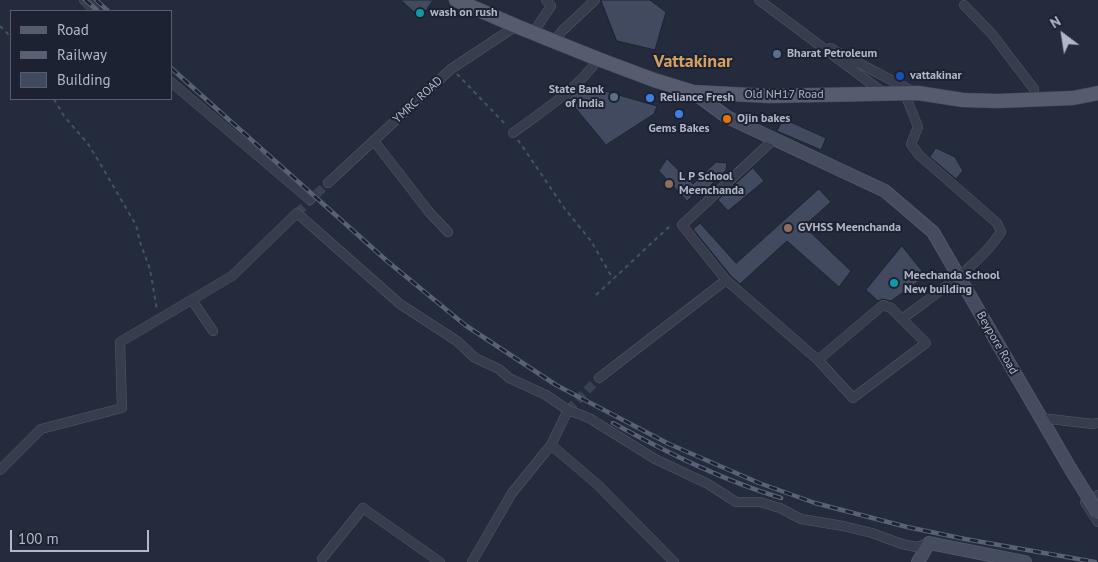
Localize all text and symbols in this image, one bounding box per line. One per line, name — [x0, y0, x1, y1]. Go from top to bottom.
place label: wash on rush — [430, 6, 498, 20]
marker: wash on rush — [414, 7, 426, 19]
legend — [10, 10, 172, 100]
north arrow — [1038, 10, 1088, 60]
text: N — [1047, 12, 1064, 32]
text: Road — [57, 20, 89, 39]
text: Railway — [57, 45, 107, 64]
place label: Bharat Petroleum — [787, 47, 877, 61]
marker: Bharat Petroleum — [771, 48, 783, 60]
district label: Vattakinar — [654, 51, 732, 73]
place label: vattakinar — [910, 69, 962, 83]
text: Building — [57, 70, 111, 89]
marker: vattakinar — [894, 70, 906, 82]
street label: YMRC ROAD — [390, 74, 446, 126]
place label: State Bank of India — [549, 83, 604, 111]
street label: Old NH17 Road — [744, 88, 824, 102]
marker: State Bank of India — [608, 91, 620, 103]
place label: Reliance Fresh — [660, 91, 734, 105]
marker: Reliance Fresh — [644, 92, 656, 104]
marker: Gems Bakes — [673, 108, 685, 120]
place label: Ojin bakes — [737, 112, 790, 126]
marker: Ojin bakes — [721, 113, 733, 125]
place label: Gems Bakes — [648, 122, 710, 136]
place label: L P School Meenchanda — [679, 170, 744, 198]
marker: L P School Meenchanda — [663, 178, 675, 190]
place label: GVHSS Meenchanda — [798, 221, 901, 235]
marker: GVHSS Meenchanda — [782, 222, 794, 234]
place label: Meechanda School New building — [904, 269, 1000, 297]
marker: Meechanda School New building — [888, 277, 900, 289]
street label: Beypore Road — [973, 309, 1021, 377]
scale bar — [12, 520, 151, 552]
text: 100 m — [18, 529, 59, 548]

